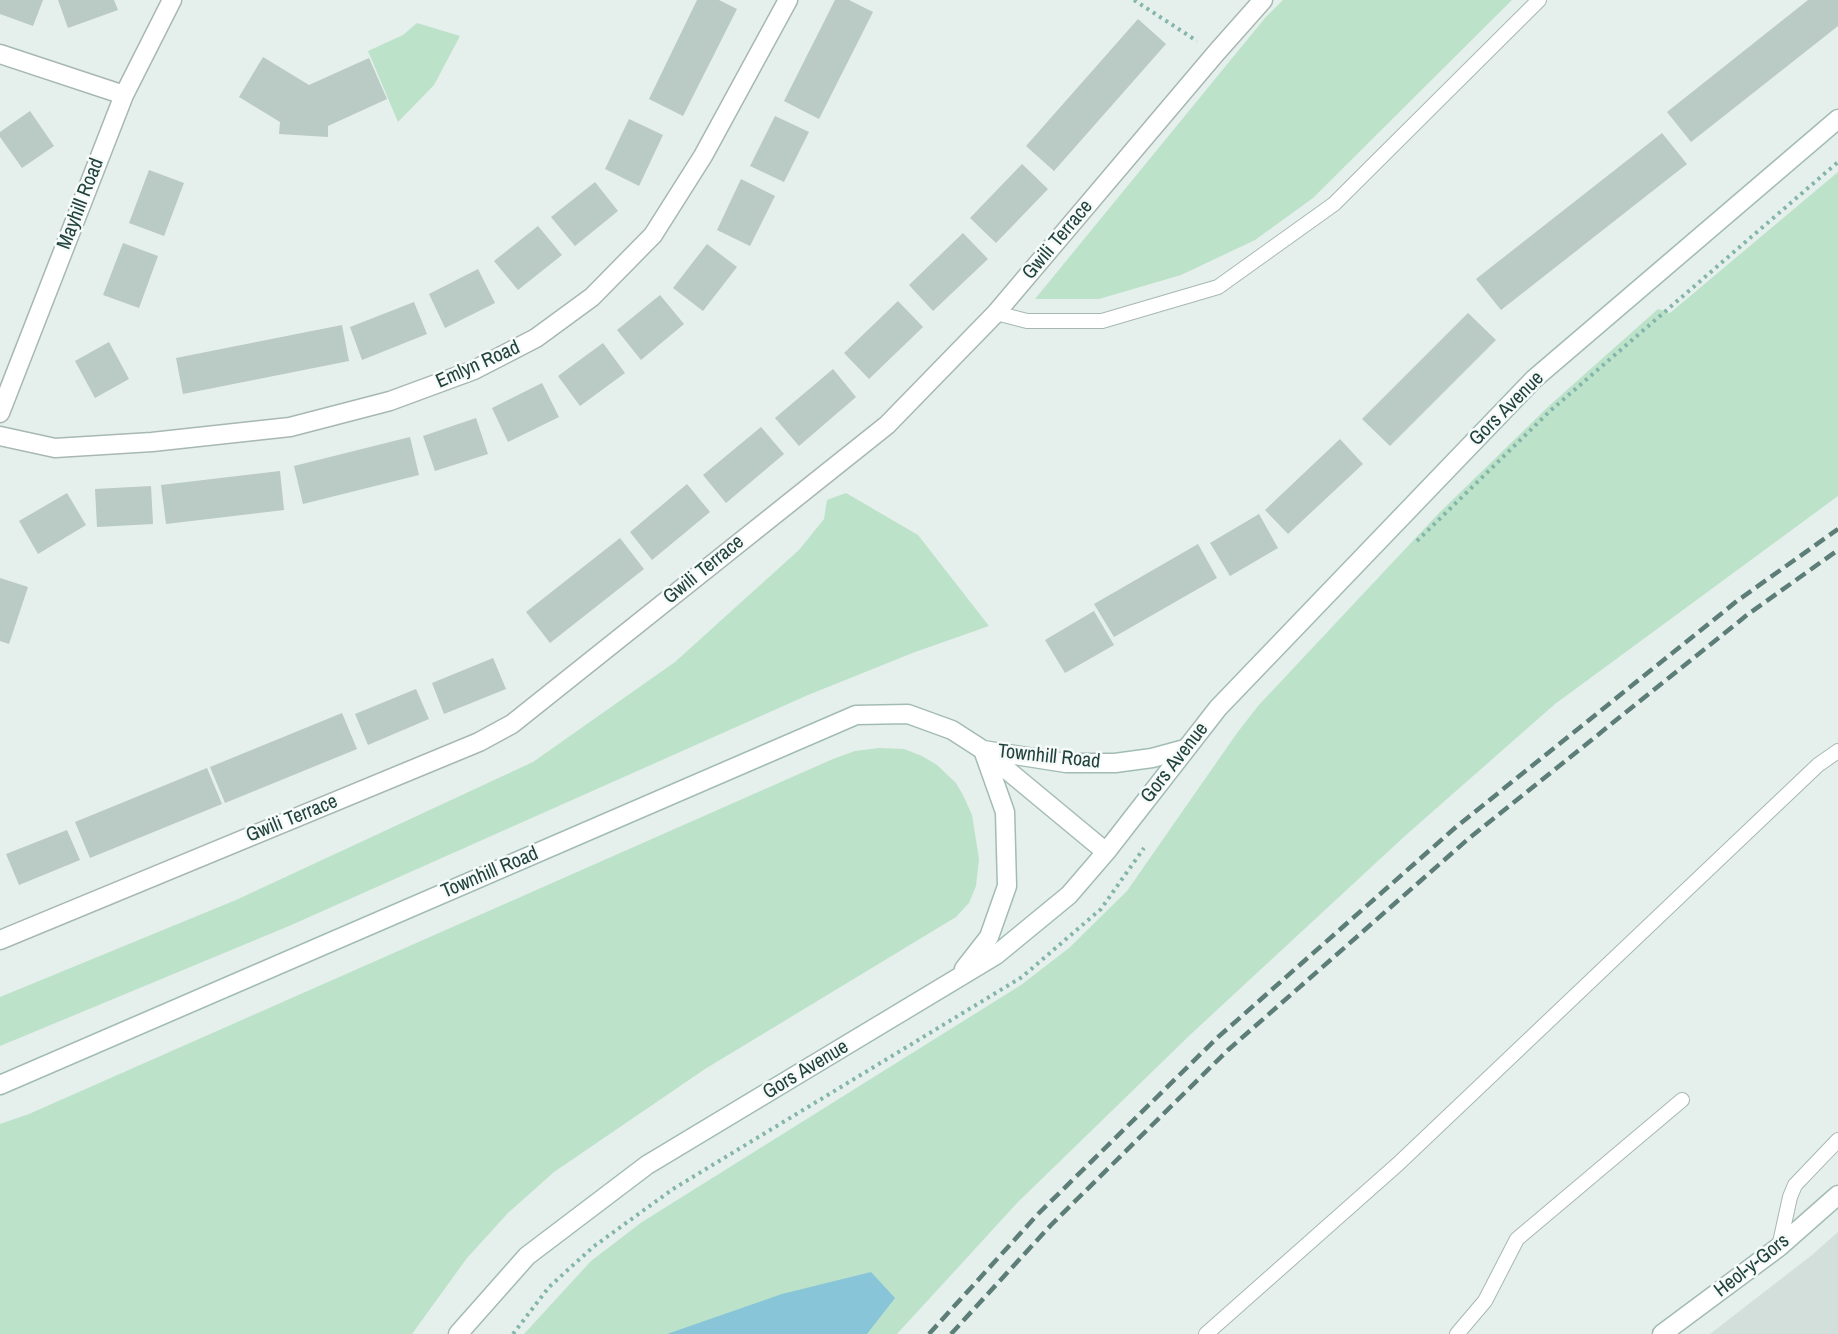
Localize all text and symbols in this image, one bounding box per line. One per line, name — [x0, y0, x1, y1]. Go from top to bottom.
street label: Mayhill Road — [53, 155, 109, 253]
street label: Gwili Terrace — [1018, 195, 1098, 285]
street label: Emlyn Road — [432, 336, 524, 394]
street label: Gors Avenue — [1465, 367, 1549, 451]
street label: Gwili Terrace — [659, 530, 749, 610]
street label: Gors Avenue — [1136, 718, 1214, 808]
street label: Townhill Road — [997, 740, 1101, 774]
street label: Gwili Terrace — [243, 790, 341, 848]
street label: Townhill Road — [438, 842, 542, 904]
street label: Gors Avenue — [759, 1035, 853, 1105]
street label: Heol-y-Gors — [1710, 1229, 1794, 1303]

